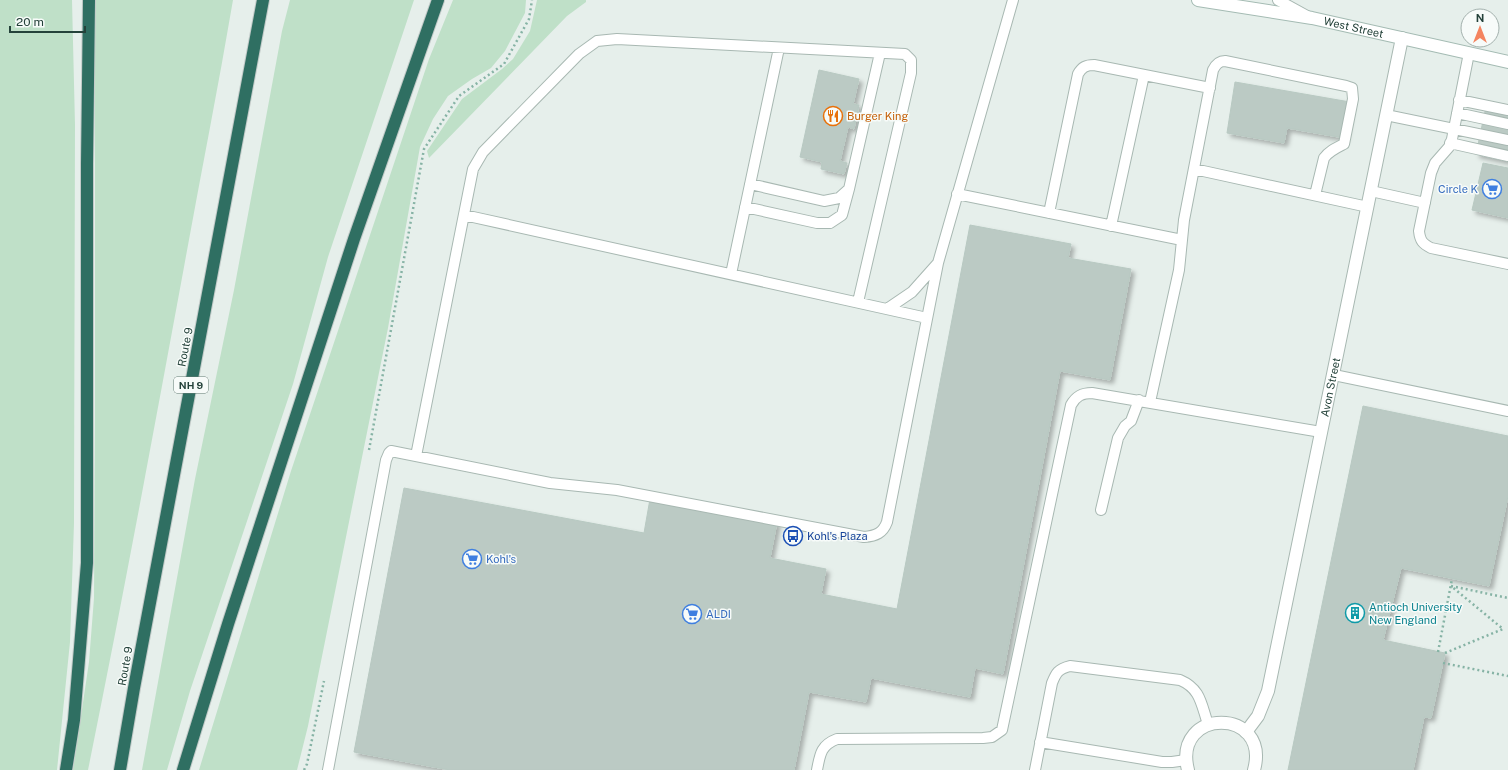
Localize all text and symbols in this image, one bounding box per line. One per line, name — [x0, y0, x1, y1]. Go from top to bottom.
scale bar — [10, 8, 85, 34]
north arrow — [1460, 8, 1500, 48]
text: N — [1476, 12, 1484, 24]
text: 20 m — [16, 15, 44, 29]
street label: West Street — [1323, 15, 1385, 40]
restaurant icon: Burger King — [822, 105, 844, 127]
place label: Burger King — [847, 110, 908, 122]
supermarket icon: Circle K — [1481, 178, 1503, 200]
place label: Circle K — [1438, 183, 1478, 195]
street label: Route 9 — [175, 326, 195, 368]
street label: Avon Street — [1318, 357, 1342, 418]
road number: NH 9 — [174, 377, 208, 393]
bus stop icon: Kohl's Plaza — [782, 525, 804, 547]
place label: Kohl's Plaza — [807, 530, 867, 542]
supermarket icon: Kohl's — [461, 548, 483, 570]
place label: Kohl's — [486, 553, 517, 565]
place label: Antioch University New England — [1369, 601, 1462, 626]
building icon: Antioch University New England — [1344, 602, 1366, 624]
supermarket icon: ALDI — [681, 603, 703, 625]
place label: ALDI — [706, 608, 731, 620]
street label: Route 9 — [116, 645, 134, 687]

